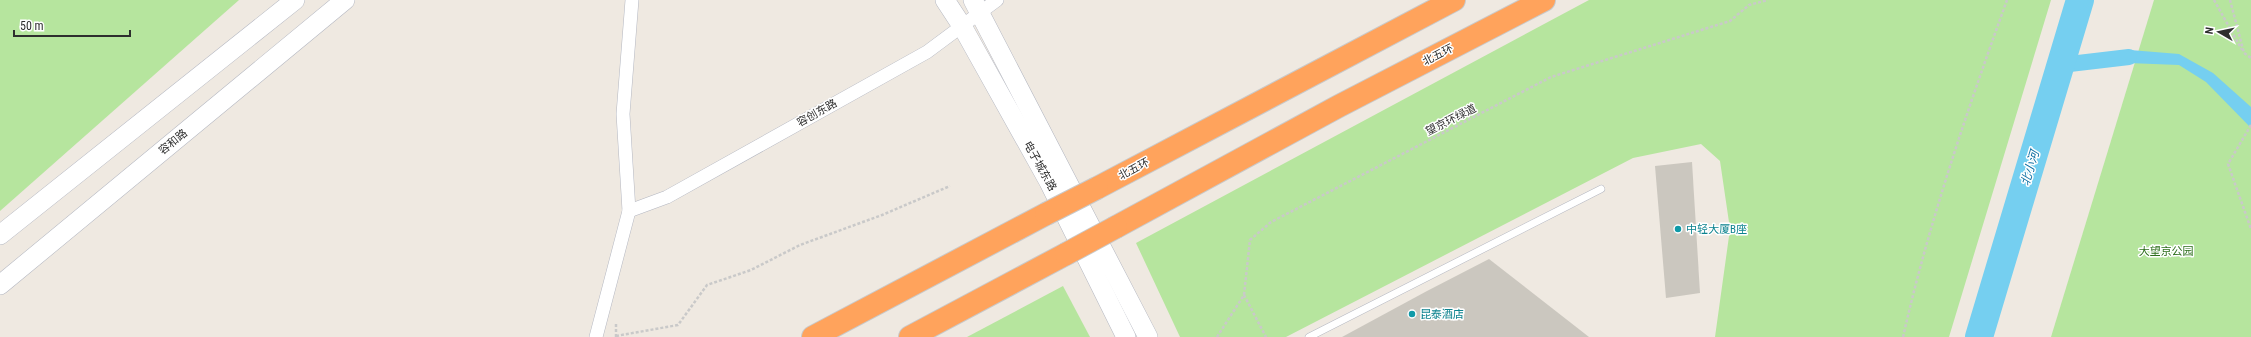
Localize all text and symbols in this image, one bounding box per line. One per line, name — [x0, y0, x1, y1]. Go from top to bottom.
scale bar — [14, 12, 130, 38]
north arrow — [2199, 12, 2239, 52]
text: 50 m — [20, 19, 44, 33]
text: N — [2203, 26, 2217, 35]
street label: 北五环 — [1420, 42, 1456, 68]
street label: 容创东路 — [795, 97, 839, 129]
street label: 望京环绿道 — [1424, 102, 1478, 138]
street label: 容和路 — [156, 127, 190, 157]
street label: 电子城东路 — [1021, 139, 1059, 193]
water label: 北小河 — [2018, 147, 2043, 187]
street label: 北五环 — [1116, 156, 1152, 182]
place label: 中轻大厦B座 — [1686, 223, 1747, 236]
marker: 中轻大厦B座 — [1673, 224, 1683, 234]
park label: 大望京公园 — [2139, 245, 2194, 258]
place label: 昆泰酒店 — [1420, 308, 1464, 321]
marker: 昆泰酒店 — [1407, 309, 1417, 319]

